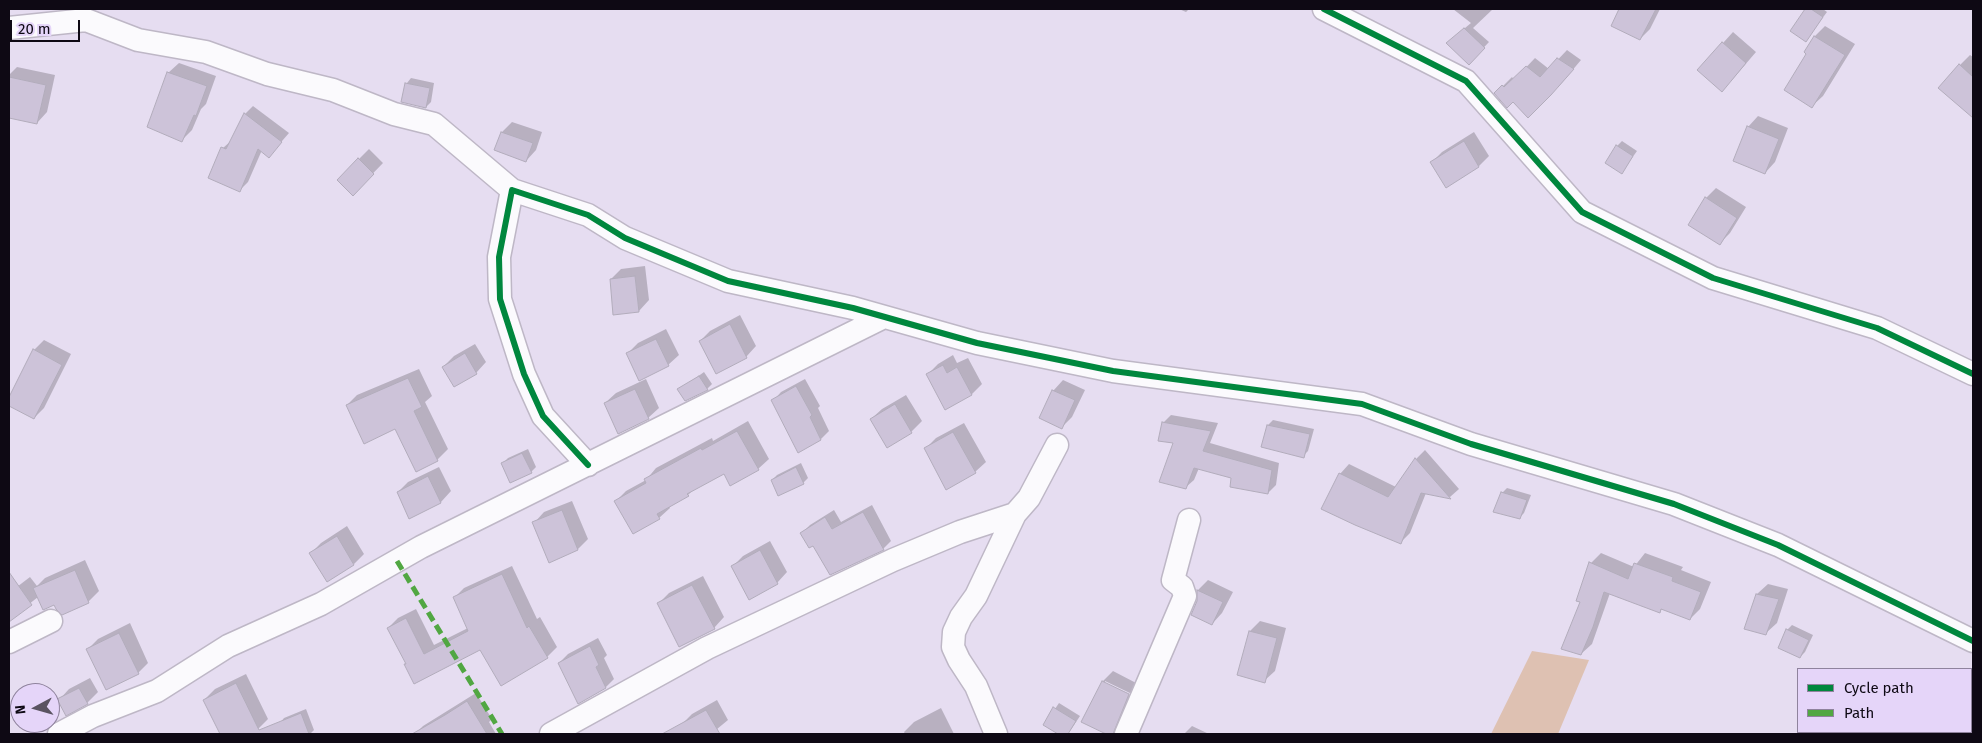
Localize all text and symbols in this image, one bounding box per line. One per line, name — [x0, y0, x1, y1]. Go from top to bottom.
scale bar — [12, 10, 82, 42]
text: 20 m — [18, 20, 51, 38]
legend — [1797, 668, 1972, 733]
text: Cycle path — [1844, 679, 1914, 697]
north arrow — [10, 683, 60, 733]
text: N — [12, 704, 30, 715]
text: Path — [1844, 704, 1874, 722]

